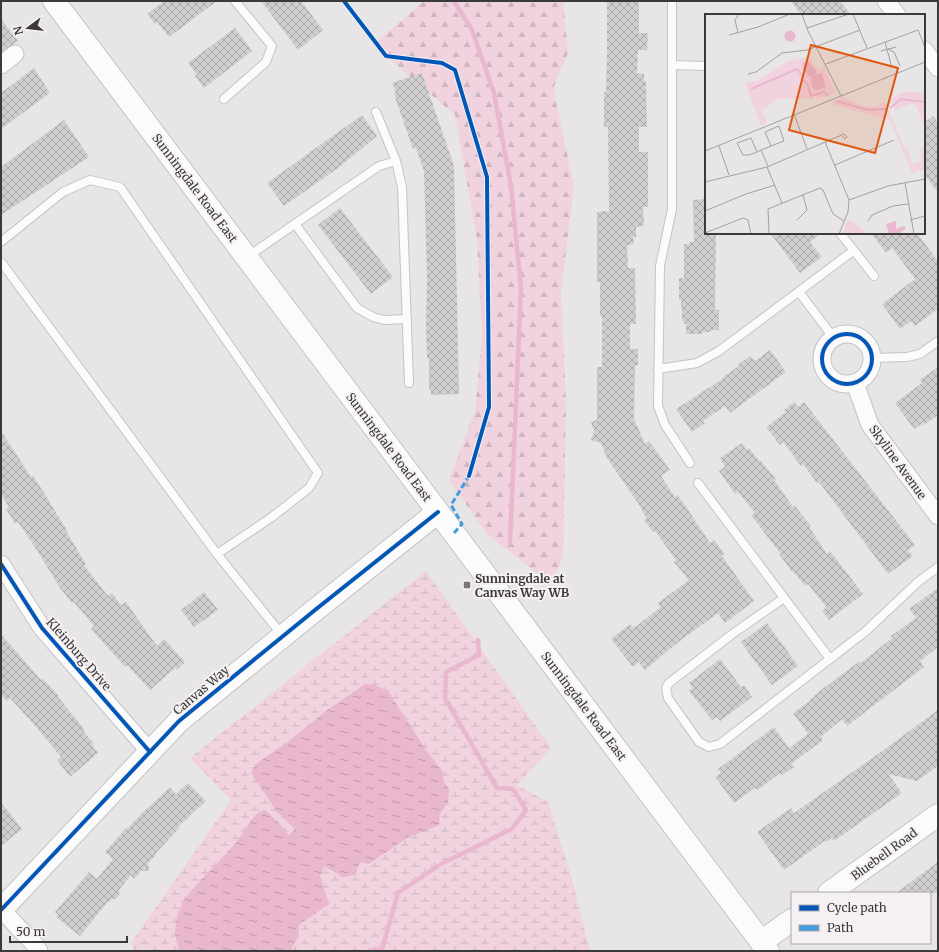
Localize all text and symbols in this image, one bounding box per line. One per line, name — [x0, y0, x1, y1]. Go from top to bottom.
north arrow — [8, 8, 48, 48]
inset map — [705, 14, 925, 234]
text: N — [10, 24, 26, 37]
street label: Sunningdale Road East — [149, 130, 241, 246]
street label: Sunningdale Road East — [343, 389, 435, 505]
street label: Skyline Avenue — [866, 422, 930, 502]
place label: Sunningdale at Canvas Way WB — [475, 571, 570, 600]
marker: Sunningdale at Canvas Way WB — [462, 580, 472, 590]
street label: Kleinburg Drive — [43, 615, 115, 693]
street label: Sunningdale Road East — [538, 648, 630, 764]
street label: Canvas Way — [170, 662, 232, 718]
street label: Bluebell Road — [848, 825, 920, 883]
legend — [791, 892, 931, 944]
text: Cycle path — [827, 900, 887, 915]
scale bar — [10, 918, 127, 944]
text: Path — [827, 920, 853, 935]
text: 50 m — [16, 924, 45, 939]

